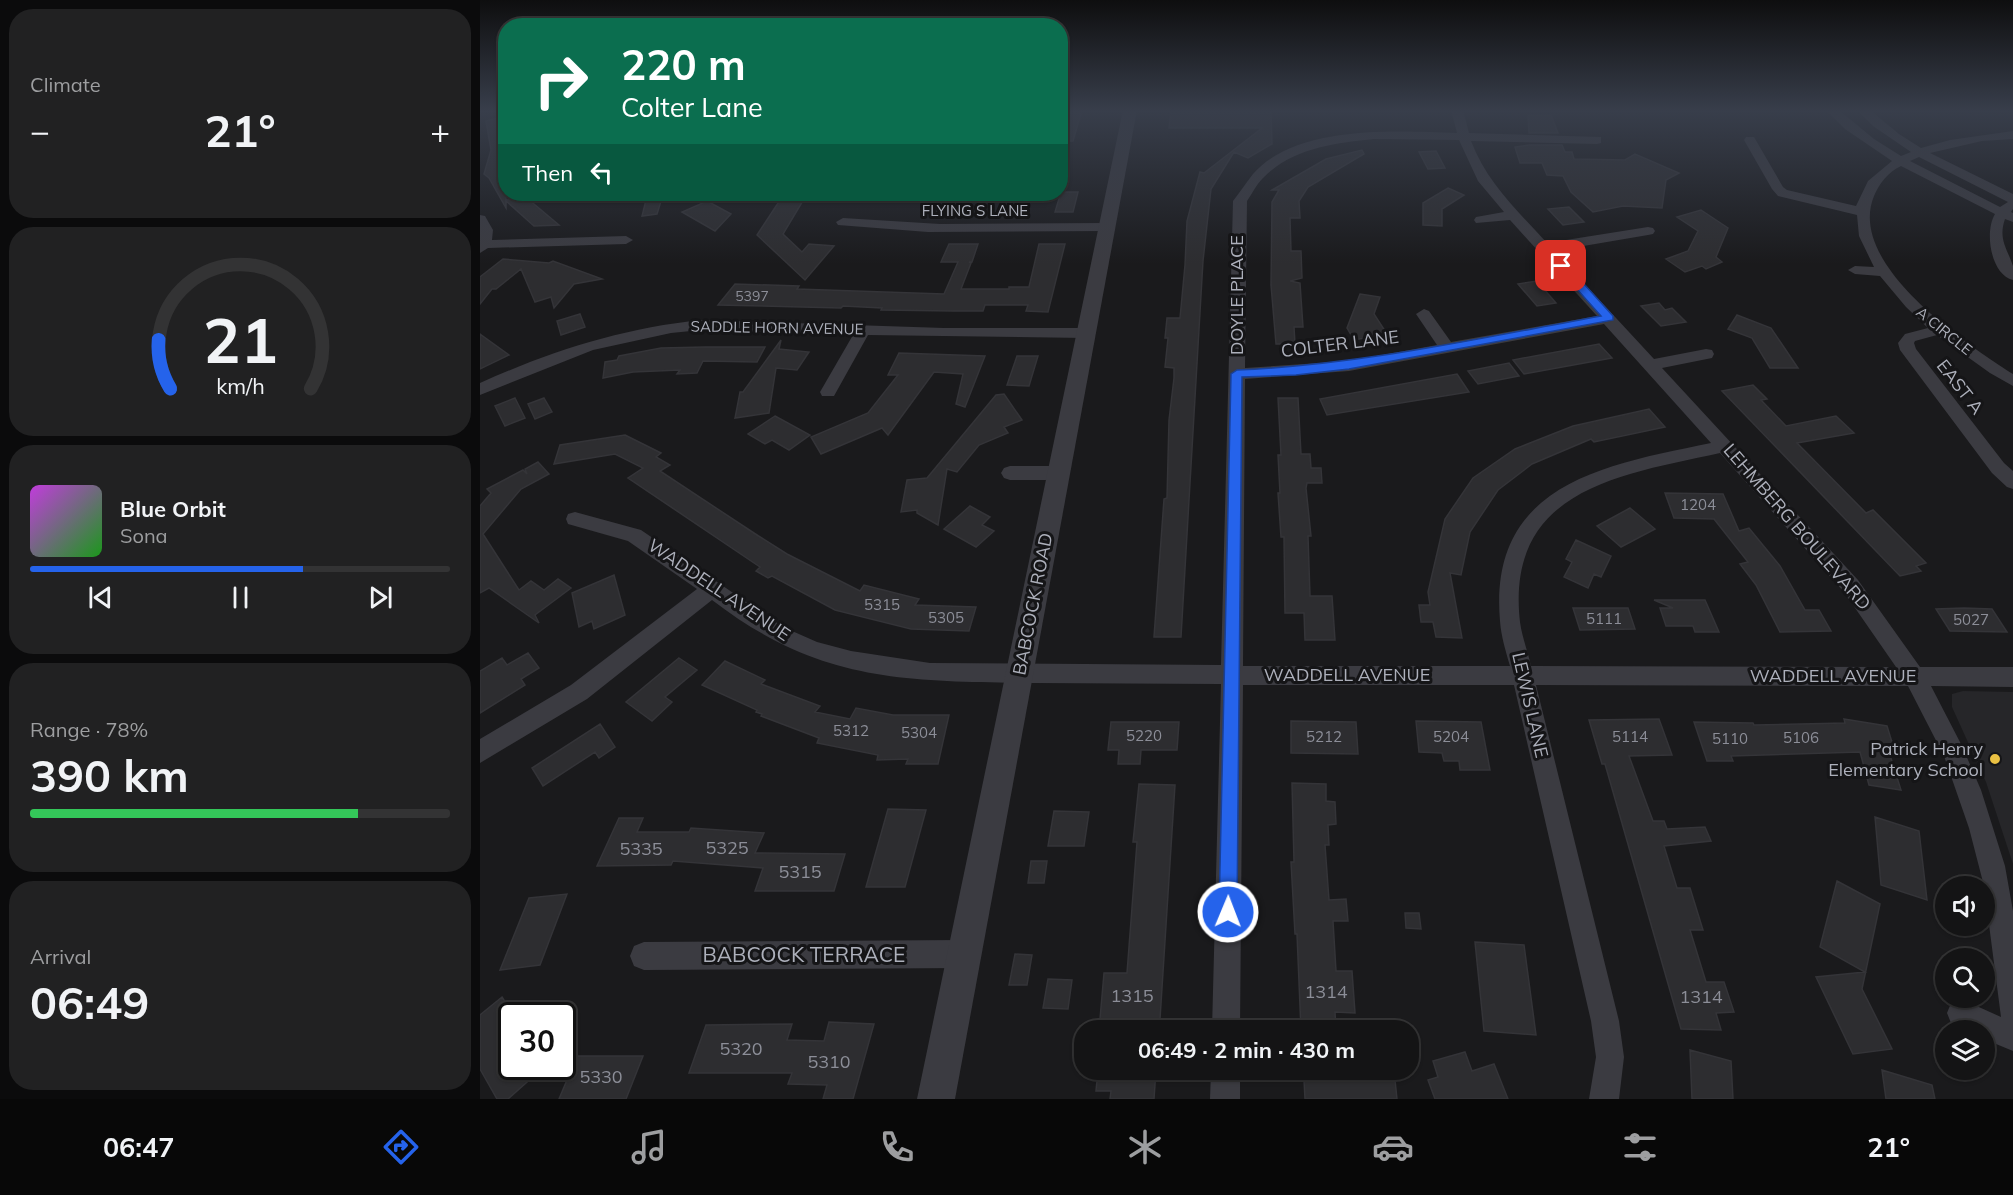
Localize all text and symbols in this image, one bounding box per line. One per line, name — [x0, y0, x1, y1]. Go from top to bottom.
text: 220 m — [621, 38, 746, 91]
icon: right — [522, 42, 600, 120]
text: Climate — [30, 72, 101, 97]
text: Colter Lane — [621, 90, 763, 124]
text: 21° — [204, 102, 276, 158]
text: − — [30, 110, 50, 151]
text: + — [430, 110, 450, 151]
icon: left — [585, 156, 618, 189]
text: Then — [522, 159, 573, 187]
street label: FLYING S LANE — [922, 201, 1028, 220]
street label: DOYLE PLACE — [1225, 235, 1248, 355]
pin — [1535, 240, 1586, 291]
icon: arrive — [1544, 249, 1577, 282]
house number: 5397 — [735, 287, 769, 305]
text: 21 — [203, 300, 277, 379]
street label: A CIRCLE — [1912, 302, 1976, 359]
street label: SADDLE HORN AVENUE — [690, 316, 864, 339]
street label: COLTER LANE — [1280, 325, 1400, 362]
street label: EAST A — [1932, 355, 1989, 419]
text: km/h — [216, 372, 264, 399]
street label: LEHMBERG BOULEVARD — [1719, 439, 1876, 615]
text: Blue Orbit — [120, 495, 226, 523]
house number: 1204 — [1680, 495, 1716, 514]
text: Sona — [120, 523, 168, 548]
street label: BABCOCK ROAD — [1007, 531, 1058, 677]
street label: WADDELL AVENUE — [644, 533, 795, 646]
icon: previous — [84, 581, 117, 614]
icon: pause — [224, 581, 257, 614]
icon: next — [364, 581, 397, 614]
house number: 5315 — [864, 595, 900, 614]
house number: 5305 — [928, 608, 964, 627]
house number: 5111 — [1586, 609, 1622, 628]
house number: 5027 — [1953, 610, 1989, 629]
street label: LEWIS LANE — [1507, 650, 1554, 760]
street label: WADDELL AVENUE — [1264, 663, 1430, 686]
street label: WADDELL AVENUE — [1750, 664, 1916, 687]
text: Range · 78% — [30, 717, 148, 742]
house number: 5312 — [833, 721, 869, 740]
house number: 5304 — [901, 723, 937, 742]
house number: 5220 — [1126, 726, 1162, 745]
house number: 5212 — [1306, 727, 1342, 746]
house number: 5204 — [1433, 727, 1469, 746]
house number: 5114 — [1612, 727, 1648, 746]
house number: 5106 — [1783, 728, 1819, 747]
house number: 5110 — [1712, 729, 1748, 748]
place label: Patrick Henry Elementary School — [1828, 737, 1983, 781]
text: 390 km — [30, 747, 189, 803]
marker: Patrick Henry Elementary School — [1988, 752, 2002, 766]
house number: 5325 — [705, 836, 749, 859]
house number: 5335 — [619, 837, 663, 860]
house number: 5315 — [778, 860, 822, 883]
map controls — [1935, 876, 1995, 1080]
button: sound — [1935, 876, 1995, 936]
position arrow — [1196, 880, 1260, 944]
street label: BABCOCK TERRACE — [703, 941, 905, 967]
text: Arrival — [30, 944, 91, 969]
button: search — [1935, 948, 1995, 1008]
text: 06:49 — [30, 974, 149, 1030]
house number: 1314 — [1304, 980, 1348, 1003]
house number: 1315 — [1110, 984, 1154, 1007]
house number: 1314 — [1679, 985, 1723, 1008]
speed limit sign: 30 — [498, 1002, 576, 1080]
button: layers — [1935, 1020, 1995, 1080]
text: 06:49 · 2 min · 430 m — [1138, 1036, 1355, 1064]
house number: 5320 — [719, 1037, 763, 1060]
house number: 5310 — [807, 1050, 851, 1073]
house number: 5330 — [579, 1065, 623, 1088]
icon: directions — [380, 1126, 422, 1168]
icon: music — [628, 1126, 670, 1168]
icon: phone — [876, 1126, 918, 1168]
icon: climate — [1124, 1126, 1166, 1168]
icon: car — [1372, 1126, 1414, 1168]
icon: filters — [1619, 1126, 1661, 1168]
text: 06:47 — [103, 1130, 174, 1164]
text: 21° — [1867, 1130, 1910, 1164]

